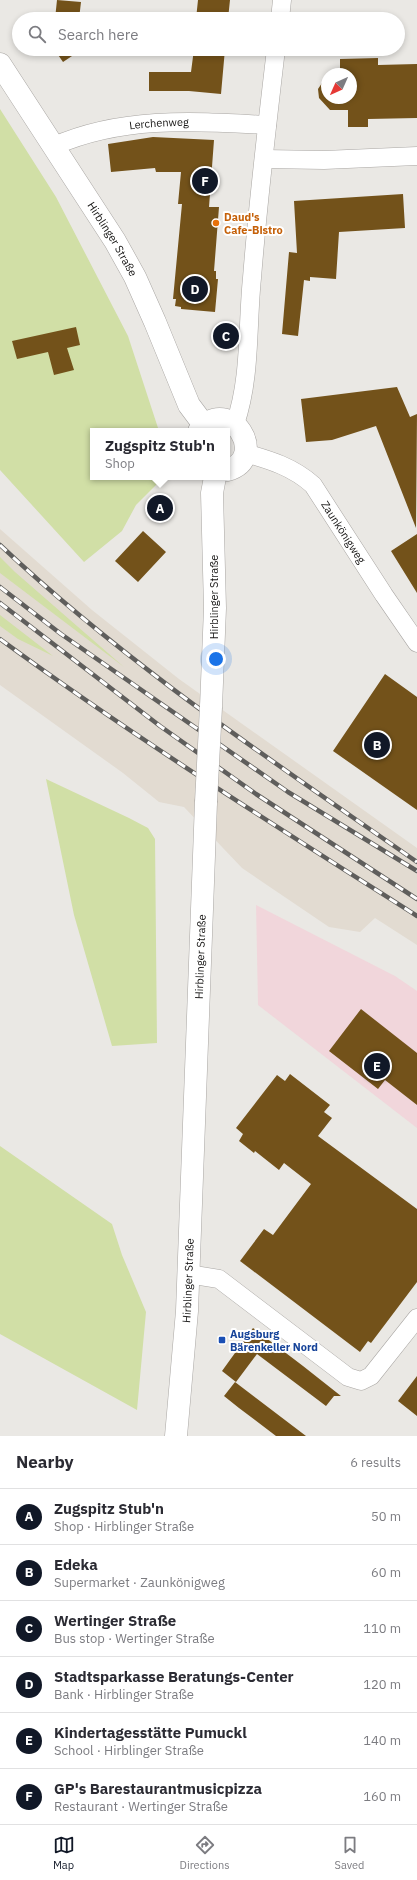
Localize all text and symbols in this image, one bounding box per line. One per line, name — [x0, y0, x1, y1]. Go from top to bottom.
search box — [12, 12, 405, 56]
icon: search — [26, 23, 48, 45]
text: Search here — [58, 25, 138, 44]
north arrow — [321, 68, 357, 104]
street label: Lerchenweg — [128, 115, 189, 132]
pin: F — [192, 166, 218, 196]
street label: Hirblinger Straße — [84, 199, 140, 279]
place label: Daud's Cafe-Bistro — [224, 210, 283, 237]
marker: Daud's Cafe-Bistro — [211, 218, 221, 228]
pin: D — [182, 274, 208, 304]
pin: C — [213, 321, 239, 351]
popup — [90, 428, 230, 480]
text: Zugspitz Stub'n — [105, 436, 215, 455]
text: Shop — [105, 455, 135, 472]
pin: A — [147, 493, 173, 523]
street label: Zaunkönigweg — [318, 498, 369, 566]
street label: Hirblinger Straße — [207, 555, 221, 639]
your location — [206, 649, 226, 669]
pin: B — [364, 730, 390, 760]
street label: Hirblinger Straße — [192, 914, 209, 999]
pin: E — [364, 1051, 390, 1081]
street label: Hirblinger Straße — [179, 1238, 197, 1323]
place label: Augsburg Bärenkeller Nord — [230, 1327, 318, 1354]
marker: Augsburg Bärenkeller Nord — [217, 1335, 227, 1345]
text: Nearby — [16, 1451, 74, 1473]
text: 6 results — [350, 1454, 401, 1471]
text: Zugspitz Stub'n — [54, 1499, 164, 1518]
text: A — [25, 1508, 33, 1525]
text: 50 m — [371, 1508, 401, 1525]
text: Shop · Hirblinger Straße — [54, 1518, 194, 1535]
text: Edeka — [54, 1555, 98, 1574]
text: B — [25, 1564, 33, 1581]
text: 60 m — [371, 1564, 401, 1581]
text: Supermarket · Zaunkönigweg — [54, 1574, 225, 1591]
text: Wertinger Straße — [54, 1611, 176, 1630]
text: C — [25, 1620, 33, 1637]
text: 110 m — [363, 1620, 401, 1637]
text: Bus stop · Wertinger Straße — [54, 1630, 215, 1647]
text: Stadtsparkasse Beratungs-Center — [54, 1667, 294, 1686]
text: D — [24, 1676, 34, 1693]
text: 120 m — [363, 1676, 401, 1693]
text: Bank · Hirblinger Straße — [54, 1686, 194, 1703]
text: Kindertagesstätte Pumuckl — [54, 1723, 247, 1742]
text: E — [25, 1732, 33, 1749]
text: 140 m — [363, 1732, 401, 1749]
text: School · Hirblinger Straße — [54, 1742, 204, 1759]
text: GP's Barestaurantmusicpizza — [54, 1779, 262, 1798]
text: F — [25, 1788, 33, 1805]
text: 160 m — [363, 1788, 401, 1805]
text: Restaurant · Wertinger Straße — [54, 1798, 228, 1815]
tab: Map — [53, 1834, 75, 1872]
tab: Directions — [180, 1834, 230, 1872]
tab: Saved — [335, 1834, 364, 1872]

